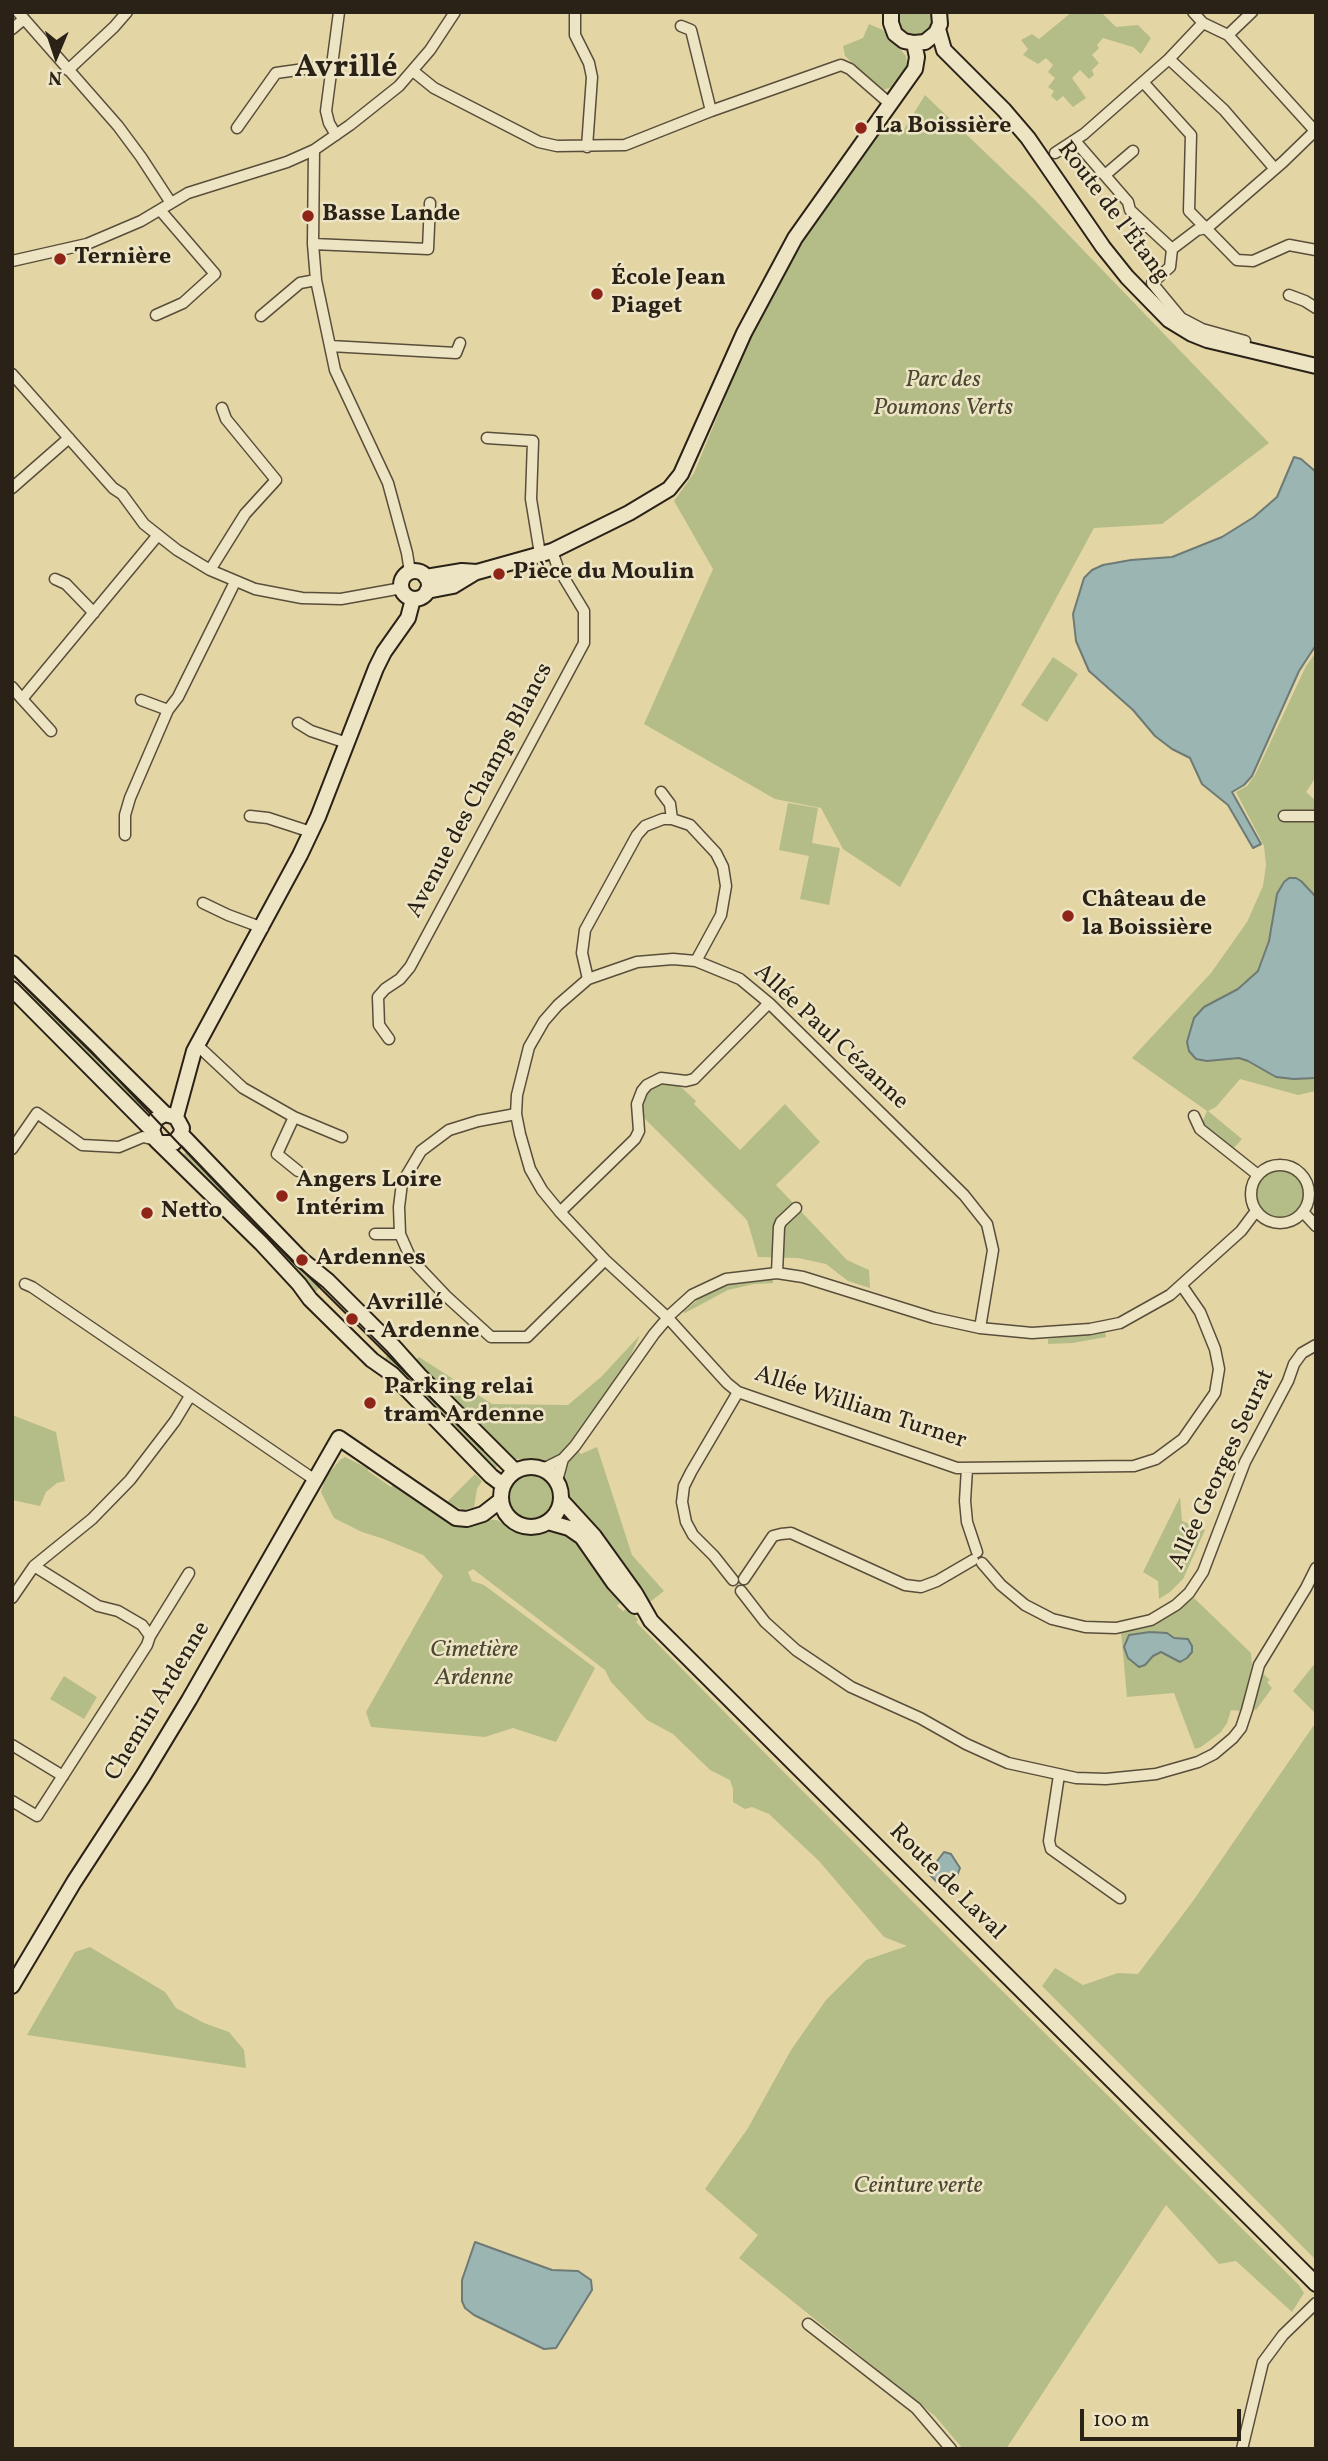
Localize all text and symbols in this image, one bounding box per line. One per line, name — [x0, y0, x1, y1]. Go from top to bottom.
north arrow — [21, 21, 91, 91]
district label: Avrillé — [294, 51, 398, 89]
text: N — [48, 64, 63, 90]
place label: La Boissière — [875, 114, 1011, 142]
marker: La Boissière — [853, 120, 869, 136]
street label: Route de l'Étang — [1050, 137, 1174, 289]
place label: Basse Lande — [322, 202, 460, 230]
marker: Basse Lande — [300, 208, 316, 224]
place label: Ternière — [74, 245, 171, 273]
marker: Ternière — [52, 251, 68, 267]
place label: École Jean Piaget — [611, 266, 726, 322]
marker: École Jean Piaget — [589, 286, 605, 302]
park label: Parc des Poumons Verts — [873, 368, 1013, 424]
place label: Pièce du Moulin — [513, 560, 695, 588]
marker: Pièce du Moulin — [491, 566, 507, 582]
street label: Avenue des Champs Blancs — [401, 659, 561, 923]
place label: Château de la Boissière — [1082, 888, 1212, 944]
marker: Château de la Boissière — [1060, 908, 1076, 924]
street label: Allée Paul Cézanne — [747, 959, 913, 1117]
place label: Angers Loire Intérim — [296, 1168, 442, 1224]
marker: Angers Loire Intérim — [274, 1188, 290, 1204]
place label: Netto — [161, 1199, 222, 1227]
marker: Netto — [139, 1205, 155, 1221]
place label: Ardennes — [316, 1246, 426, 1274]
marker: Ardennes — [294, 1252, 310, 1268]
place label: Avrillé - Ardenne — [366, 1291, 480, 1347]
marker: Avrillé - Ardenne — [344, 1311, 360, 1327]
street label: Allée William Turner — [750, 1361, 970, 1457]
street label: Allée Georges Seurat — [1164, 1365, 1282, 1575]
place label: Parking relai tram Ardenne — [384, 1375, 544, 1431]
marker: Parking relai tram Ardenne — [362, 1395, 378, 1411]
street label: Chemin Ardenne — [100, 1617, 218, 1787]
park label: Cimetière Ardenne — [430, 1638, 518, 1694]
street label: Route de Laval — [882, 1819, 1010, 1947]
park label: Ceinture verte — [854, 2174, 982, 2202]
scale bar — [1083, 2394, 1244, 2438]
text: 100 m — [1093, 2406, 1150, 2435]

